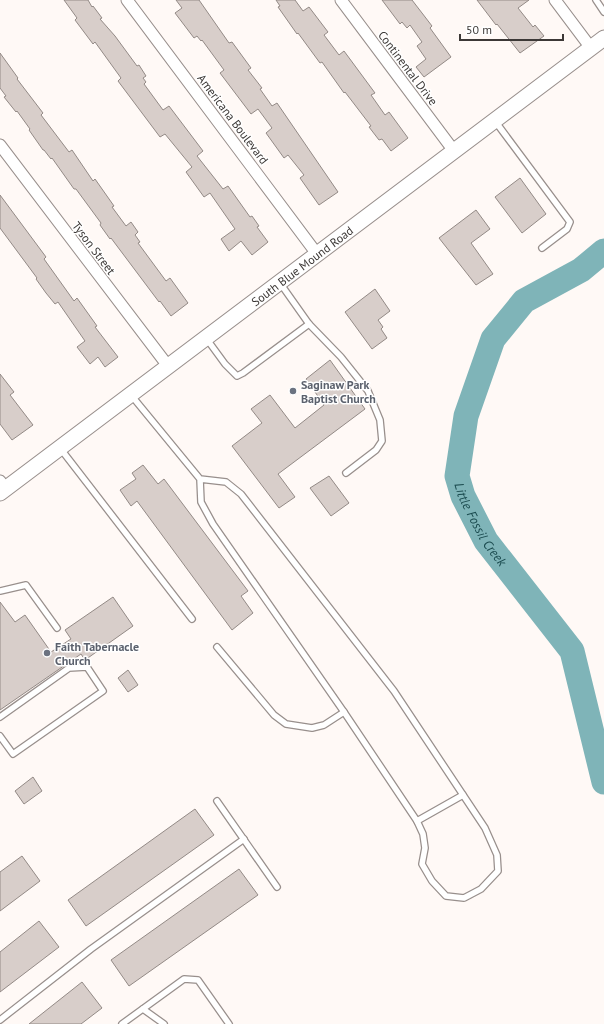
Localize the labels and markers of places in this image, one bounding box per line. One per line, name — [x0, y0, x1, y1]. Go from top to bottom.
place label: Saginaw Park Baptist Church — [301, 377, 376, 406]
marker: Saginaw Park Baptist Church — [288, 386, 298, 396]
place label: Faith Tabernacle Church — [55, 639, 139, 668]
marker: Faith Tabernacle Church — [42, 648, 52, 658]

